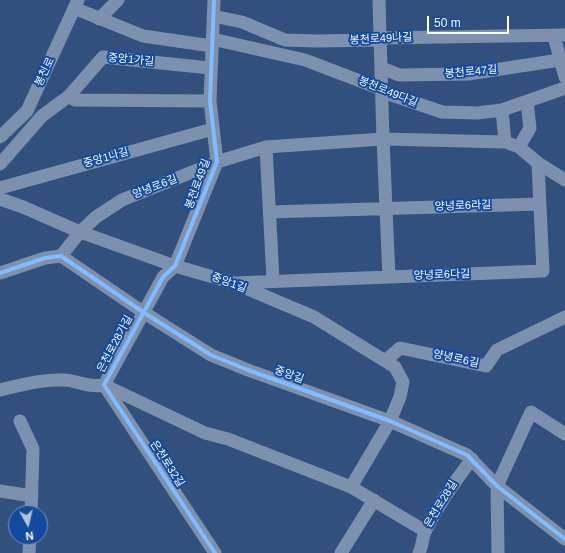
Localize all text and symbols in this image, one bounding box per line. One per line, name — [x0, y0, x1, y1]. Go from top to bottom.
scale bar — [429, 8, 511, 34]
text: 50 m — [434, 16, 461, 30]
street label: 봉천로49나길 — [349, 31, 413, 47]
street label: 중앙1가길 — [107, 51, 155, 69]
street label: 봉천로 — [33, 55, 57, 89]
street label: 봉천로47길 — [444, 63, 498, 81]
street label: 봉천로49다길 — [356, 74, 420, 110]
street label: 중앙1나길 — [82, 145, 130, 171]
street label: 봉천로49길 — [183, 157, 213, 211]
street label: 양녕로6길 — [131, 172, 179, 202]
street label: 양녕로6라길 — [434, 198, 492, 214]
street label: 양녕로6다길 — [413, 267, 471, 283]
street label: 중앙1길 — [210, 271, 248, 295]
street label: 은천로28가길 — [94, 313, 136, 375]
street label: 양녕로6길 — [432, 348, 480, 370]
street label: 중앙길 — [272, 364, 306, 386]
street label: 은천로32길 — [147, 438, 187, 490]
street label: 은천로28길 — [422, 478, 460, 530]
north arrow — [8, 505, 48, 545]
text: N — [25, 529, 34, 542]

